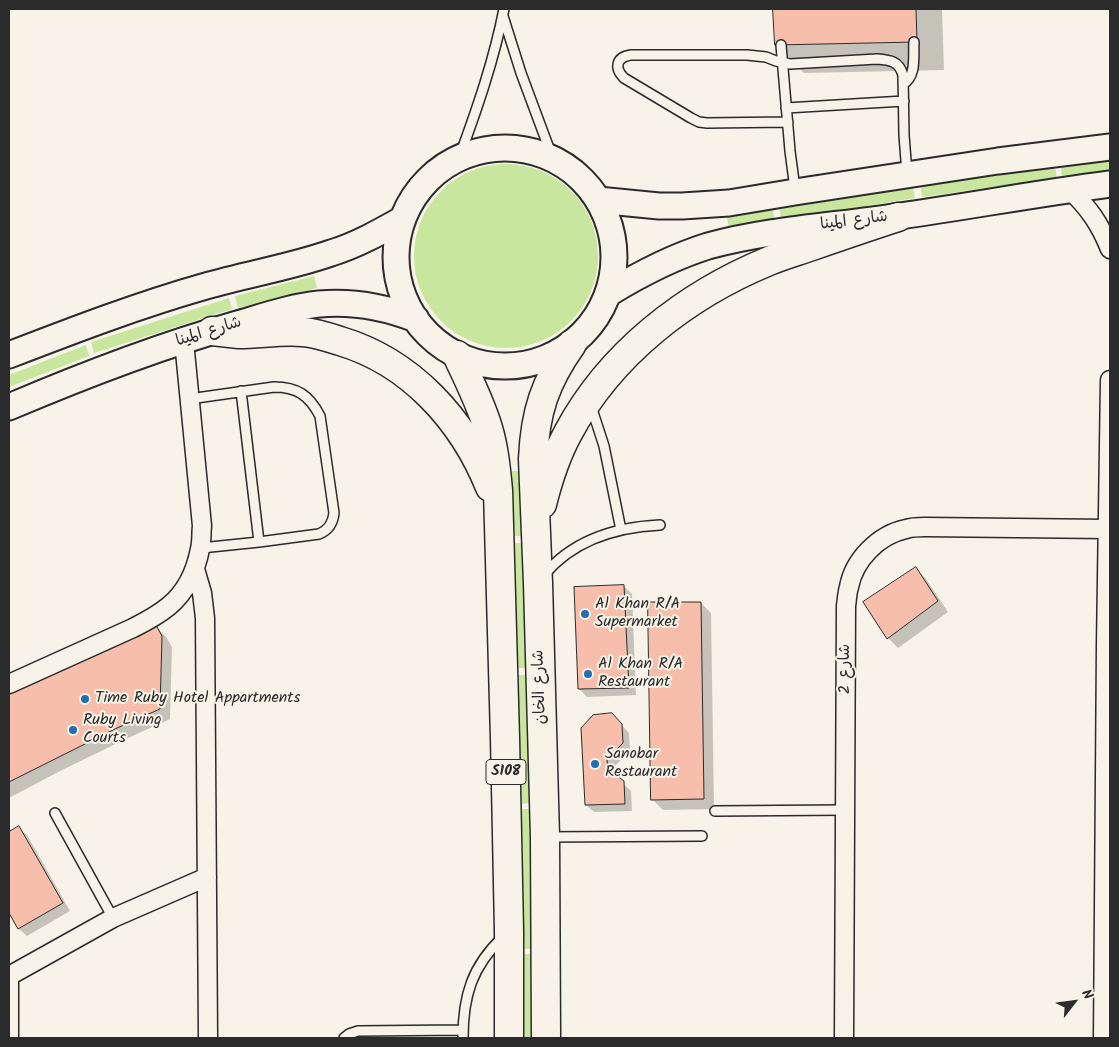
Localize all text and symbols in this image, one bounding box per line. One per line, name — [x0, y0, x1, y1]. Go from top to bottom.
street label: شارع المينا — [819, 208, 889, 236]
street label: شارع المينا — [174, 314, 244, 352]
place label: Al Khan R/A Supermarket — [595, 595, 680, 633]
marker: Al Khan R/A Supermarket — [579, 608, 591, 620]
street label: شارع 2 — [836, 644, 856, 694]
street label: شارع الخان — [530, 649, 552, 725]
place label: Al Khan R/A Restaurant — [598, 655, 683, 693]
marker: Al Khan R/A Restaurant — [582, 668, 594, 680]
place label: Time Ruby Hotel Appartments — [95, 689, 300, 709]
marker: Time Ruby Hotel Appartments — [79, 693, 91, 705]
place label: Ruby Living Courts — [83, 711, 162, 749]
marker: Ruby Living Courts — [67, 724, 79, 736]
place label: Sanobar Restaurant — [605, 745, 677, 783]
marker: Sanobar Restaurant — [589, 758, 601, 770]
road number: S108 — [486, 760, 526, 784]
north arrow — [1049, 977, 1099, 1027]
text: N — [1075, 985, 1099, 1004]

